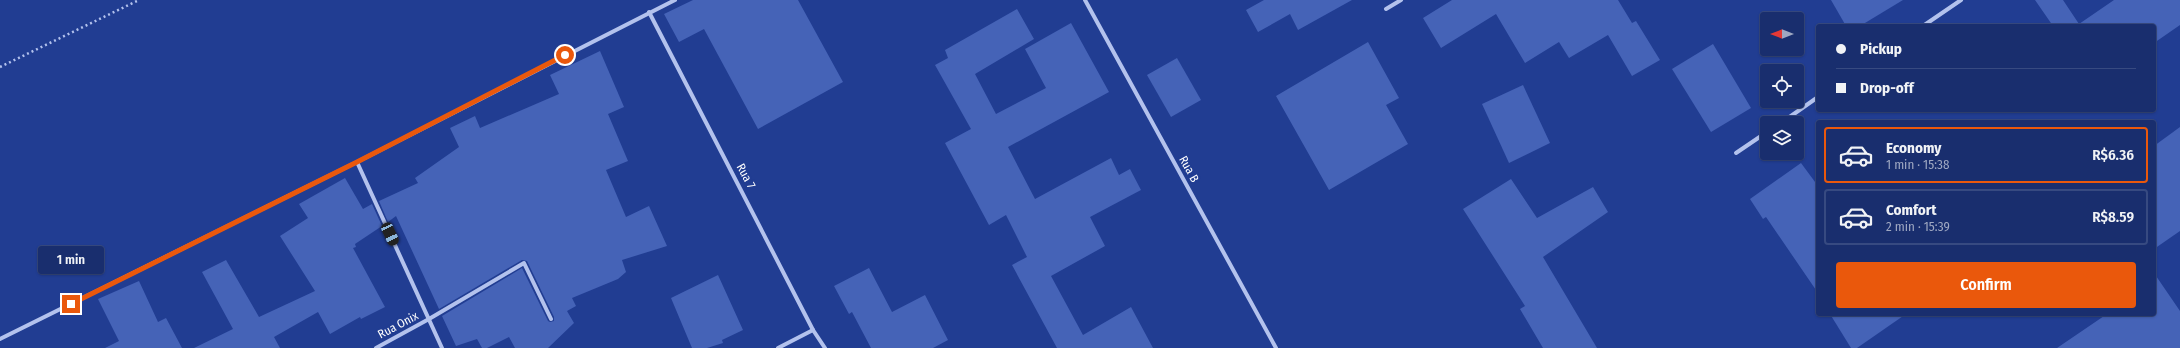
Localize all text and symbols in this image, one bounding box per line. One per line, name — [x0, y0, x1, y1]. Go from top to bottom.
north arrow — [1760, 12, 1804, 56]
map controls — [1760, 12, 1804, 160]
text: Pickup — [1860, 40, 1902, 58]
route start — [556, 46, 574, 64]
button: locate — [1760, 64, 1804, 108]
text: Drop-off — [1860, 79, 1914, 97]
button: layers — [1760, 116, 1804, 160]
icon: car — [1838, 137, 1874, 173]
text: Economy — [1886, 139, 1941, 157]
text: R$6.36 — [2092, 146, 2134, 164]
street label: Rua B — [1176, 153, 1202, 185]
text: 1 min · 15:38 — [1886, 157, 1949, 172]
street label: Rua 7 — [734, 161, 758, 191]
icon: car — [1838, 199, 1874, 235]
text: Comfort — [1886, 201, 1937, 219]
text: R$8.59 — [2092, 208, 2134, 226]
text: 2 min · 15:39 — [1886, 219, 1950, 234]
car — [379, 221, 401, 247]
callout: 1 min — [38, 246, 104, 274]
text: 1 min — [57, 252, 85, 267]
button: Confirm — [1836, 262, 2136, 308]
route end — [62, 295, 80, 313]
street label: Rua Onix — [375, 308, 421, 341]

